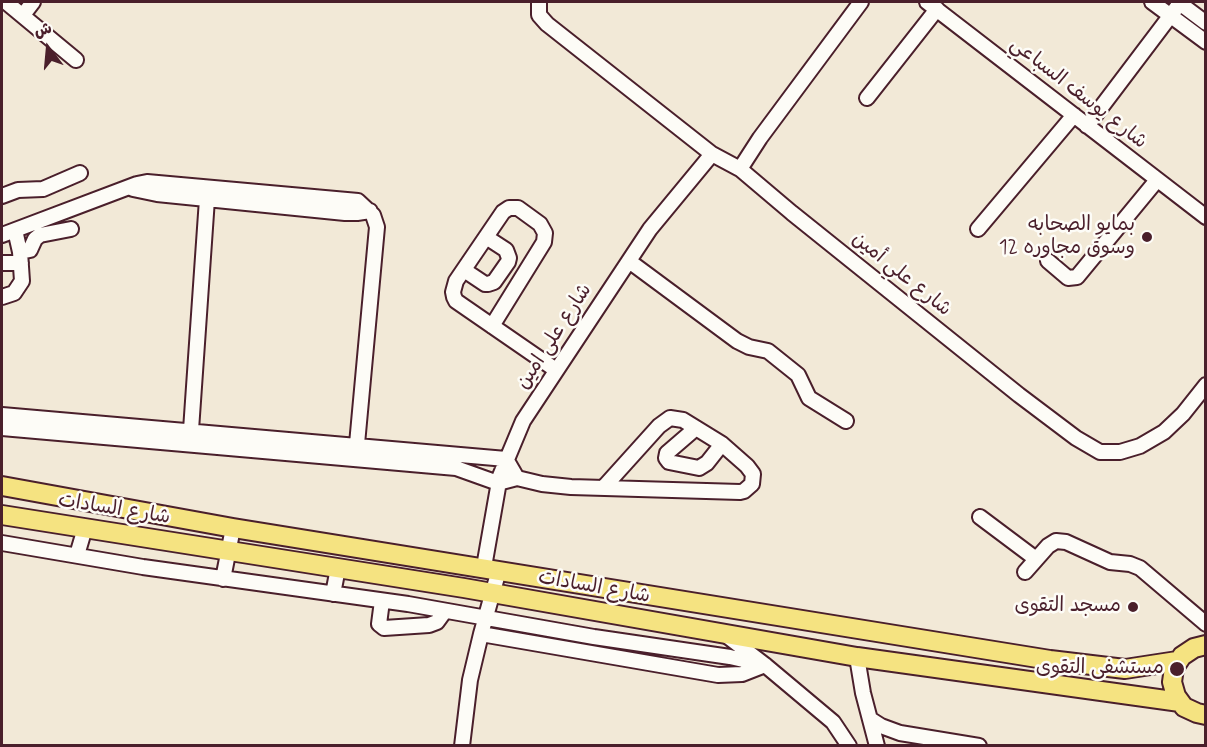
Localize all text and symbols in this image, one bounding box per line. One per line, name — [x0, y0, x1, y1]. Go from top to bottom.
north arrow — [18, 18, 78, 78]
text: ش — [32, 18, 54, 43]
street label: شارع يوسف السباعي — [1005, 33, 1151, 155]
place label: بمايو الصحابه وسوق مجاوره 12 — [999, 214, 1135, 261]
street label: شارع علي أمين — [846, 228, 956, 322]
marker: بمايو الصحابه وسوق مجاوره 12 — [1140, 230, 1154, 244]
street label: شارع على امين — [512, 280, 598, 394]
street label: شارع السادات — [56, 489, 172, 531]
street label: شارع السادات — [536, 566, 652, 610]
place label: مسجد التقوى — [1015, 595, 1121, 619]
marker: مسجد التقوى — [1126, 600, 1140, 614]
place label: مستشفى التقوى — [1036, 657, 1164, 681]
marker: مستشفى التقوى — [1168, 660, 1186, 678]

